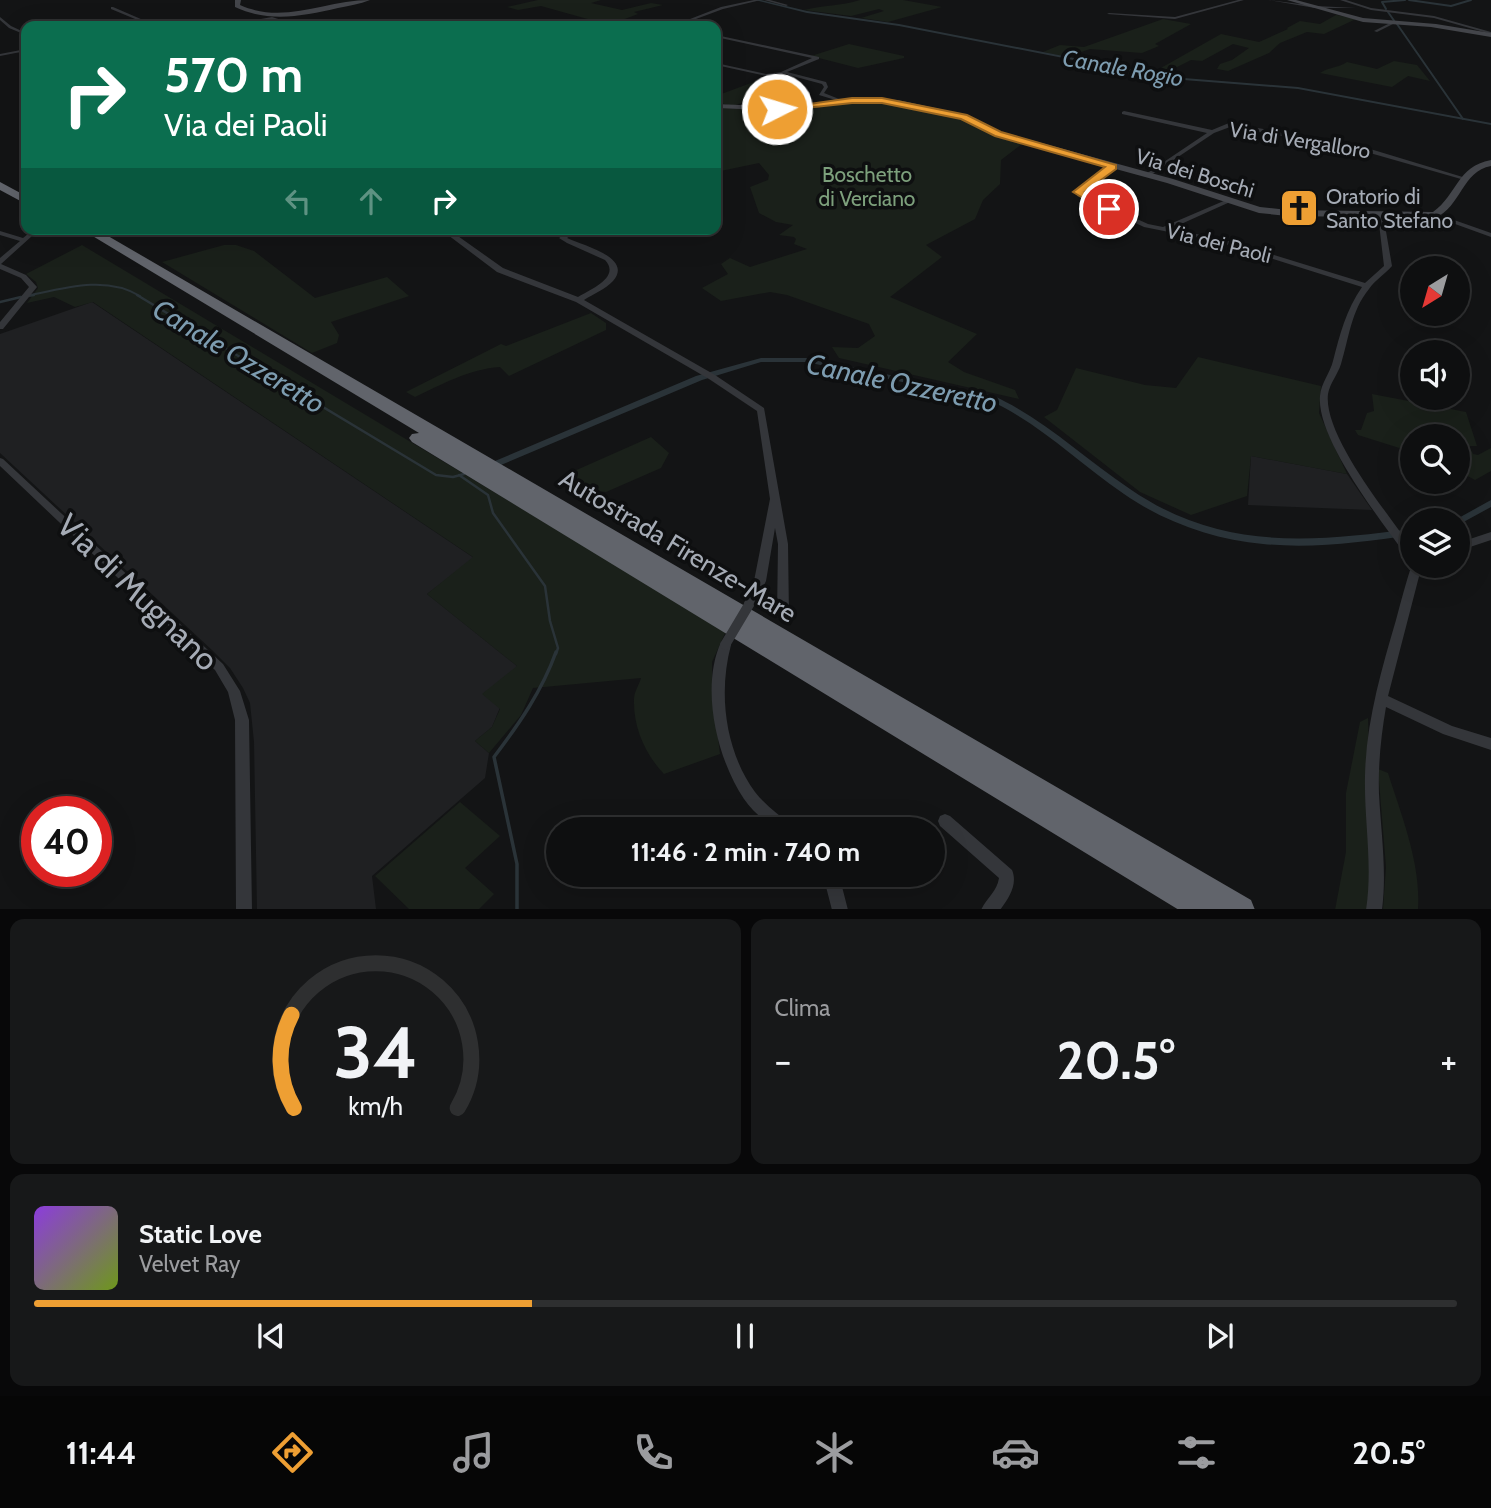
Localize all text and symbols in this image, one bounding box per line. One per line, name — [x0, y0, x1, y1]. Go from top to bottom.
water label: Canale Rogio — [1061, 44, 1185, 92]
text: 570 m — [164, 45, 303, 104]
icon: right — [49, 49, 140, 140]
position arrow — [740, 72, 814, 146]
text: Via dei Paoli — [164, 105, 328, 144]
street label: Via di Vergalloro — [1228, 117, 1372, 163]
street label: Via dei Boschi — [1133, 143, 1257, 203]
park label: Boschetto di Verciano — [819, 162, 915, 211]
pin — [1079, 179, 1139, 239]
icon: left — [279, 182, 317, 220]
icon: ahead — [352, 182, 390, 220]
icon: right — [425, 182, 463, 220]
place label: Oratorio di Santo Stefano — [1326, 184, 1453, 233]
church icon: Oratorio di Santo Stefano — [1278, 187, 1320, 229]
icon: arrive — [1090, 190, 1128, 228]
street label: Via dei Paoli — [1164, 218, 1274, 268]
north arrow — [1400, 256, 1470, 326]
map controls — [1400, 256, 1470, 578]
water label: Canale Ozzeretto — [147, 291, 331, 421]
button: sound — [1400, 340, 1470, 410]
water label: Canale Ozzeretto — [803, 346, 1001, 420]
button: search — [1400, 424, 1470, 494]
street label: Autostrada Firenze-Mare — [554, 463, 802, 629]
street label: Via di Mugnano — [49, 505, 227, 679]
button: layers — [1400, 508, 1470, 578]
speed limit sign: 40 — [21, 796, 112, 887]
text: 11:46 · 2 min · 740 m — [631, 836, 860, 868]
text: Clima — [775, 994, 830, 1022]
text: 34 — [333, 1008, 417, 1096]
text: 20.5° — [1057, 1029, 1175, 1092]
text: − — [775, 1037, 791, 1084]
text: + — [1440, 1037, 1457, 1084]
text: km/h — [348, 1090, 403, 1120]
text: Static Love — [139, 1218, 262, 1250]
text: Velvet Ray — [139, 1250, 240, 1278]
icon: previous — [252, 1317, 290, 1355]
icon: pause — [726, 1317, 764, 1355]
icon: next — [1201, 1317, 1239, 1355]
icon: directions — [268, 1428, 317, 1477]
icon: music — [449, 1428, 498, 1477]
icon: phone — [629, 1428, 678, 1477]
icon: climate — [810, 1428, 859, 1477]
icon: car — [991, 1428, 1040, 1477]
icon: filters — [1172, 1428, 1221, 1477]
text: 11:44 — [66, 1433, 136, 1472]
text: 20.5° — [1352, 1433, 1425, 1472]

